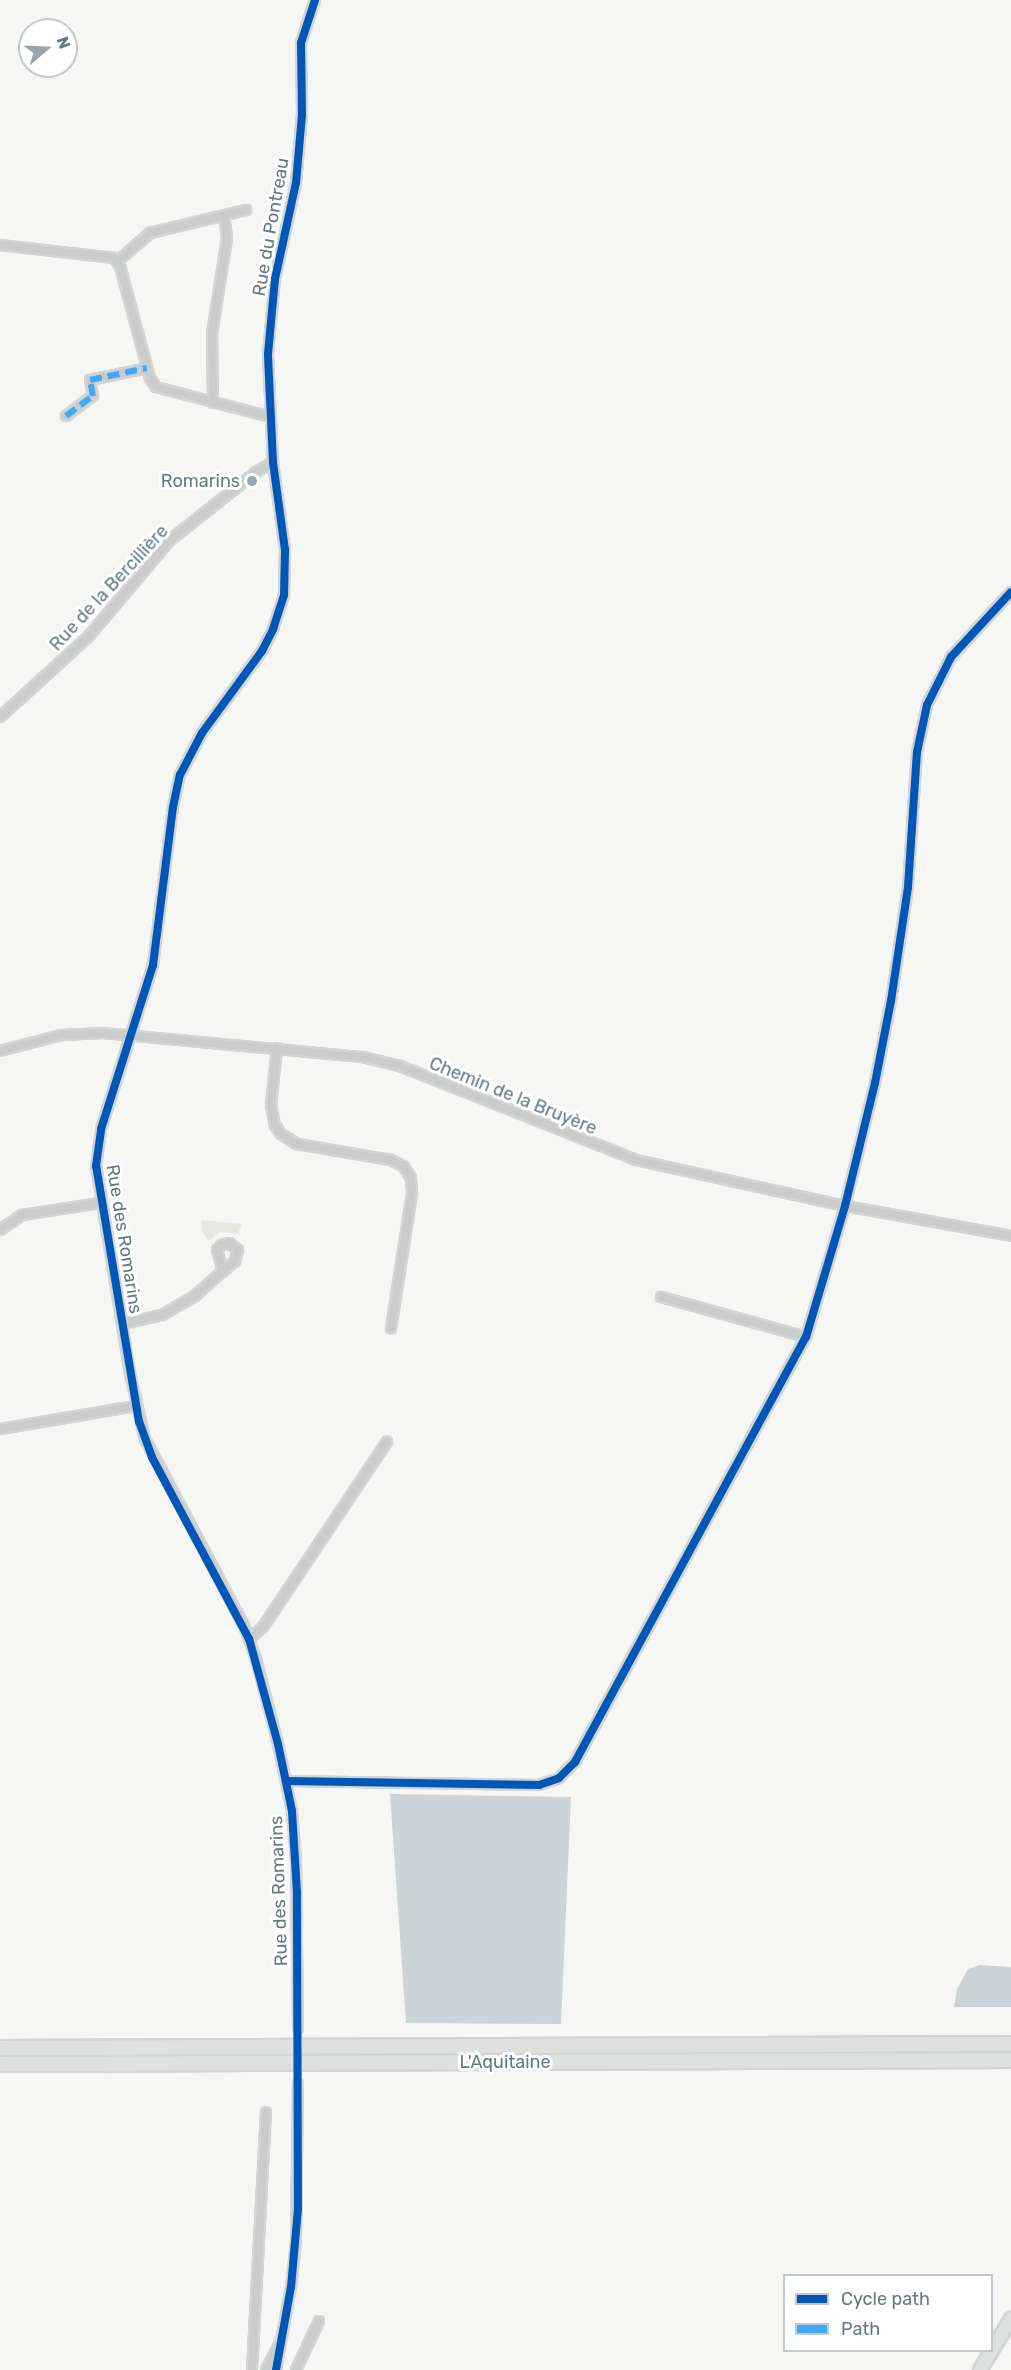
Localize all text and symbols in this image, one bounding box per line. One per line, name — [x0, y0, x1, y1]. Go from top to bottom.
north arrow — [18, 18, 78, 78]
text: N — [53, 34, 74, 51]
street label: Rue du Pontreau — [248, 156, 294, 298]
place label: Romarins — [161, 470, 240, 492]
marker: Romarins — [245, 474, 259, 488]
street label: Rue de la Bercillière — [45, 521, 173, 655]
street label: Chemin de la Bruyère — [426, 1053, 600, 1139]
street label: Rue des Romarins — [102, 1163, 146, 1315]
street label: Rue des Romarins — [266, 1815, 292, 1967]
street label: L'Aquitaine — [459, 2051, 551, 2073]
legend — [783, 2274, 993, 2352]
text: Cycle path — [841, 2288, 930, 2310]
text: Path — [841, 2318, 880, 2340]

